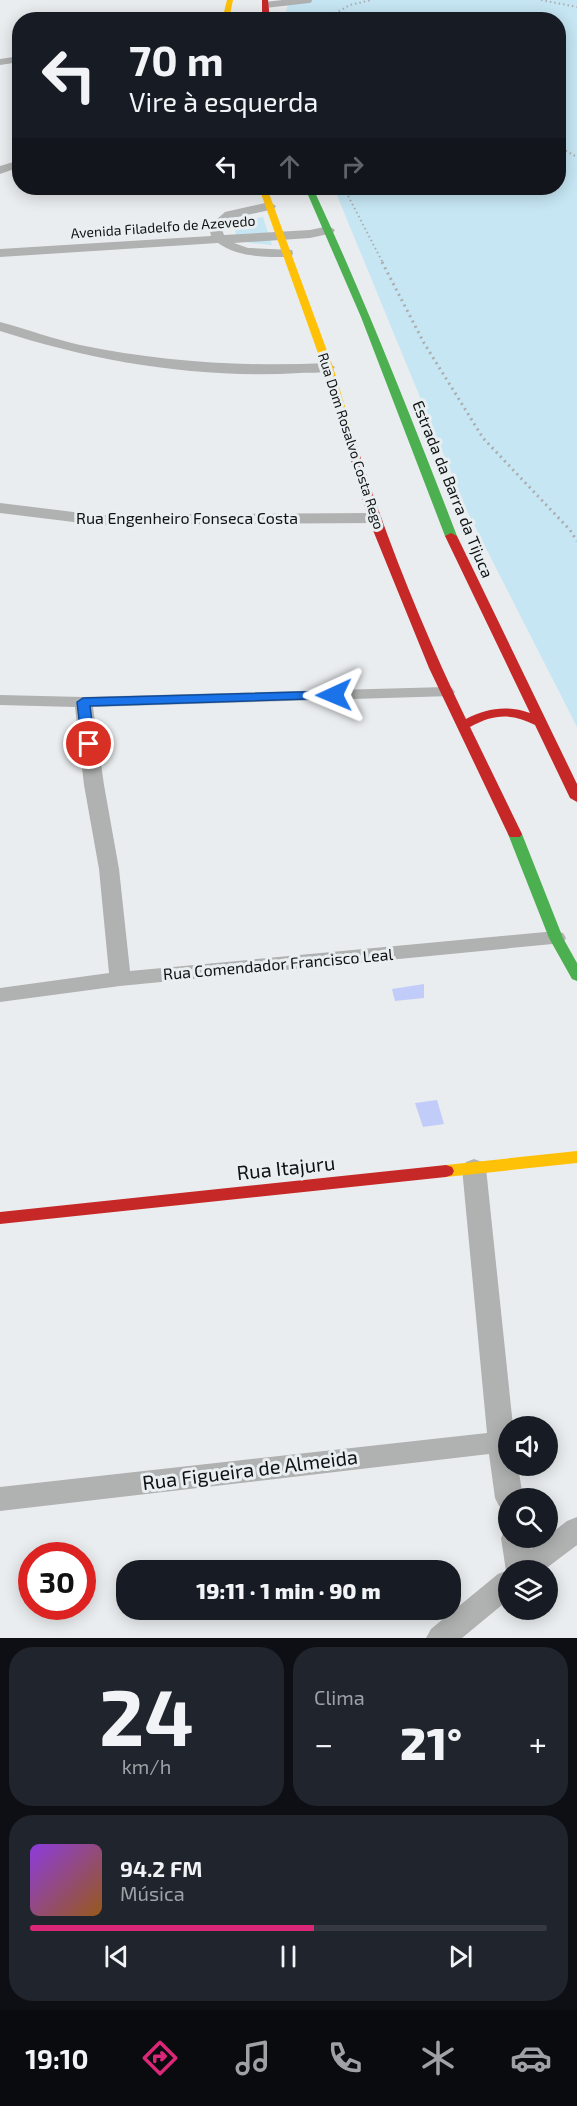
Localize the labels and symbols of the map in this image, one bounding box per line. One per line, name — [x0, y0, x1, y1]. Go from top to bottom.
street label: Avenida Filadelfo de Azevedo — [70, 212, 256, 241]
street label: Rua Dom Rosalvo Costa Rego — [315, 350, 388, 531]
street label: Estrada da Barra da Tijuca — [408, 397, 498, 581]
street label: Rua Engenheiro Fonseca Costa — [76, 508, 298, 527]
position arrow — [302, 663, 366, 727]
pin — [63, 718, 114, 769]
street label: Rua Comendador Francisco Leal — [162, 944, 394, 983]
street label: Rua Itajuru — [235, 1150, 336, 1184]
street label: Rua Figueira de Almeida — [141, 1444, 359, 1494]
speed limit sign: 30 — [18, 1542, 96, 1620]

